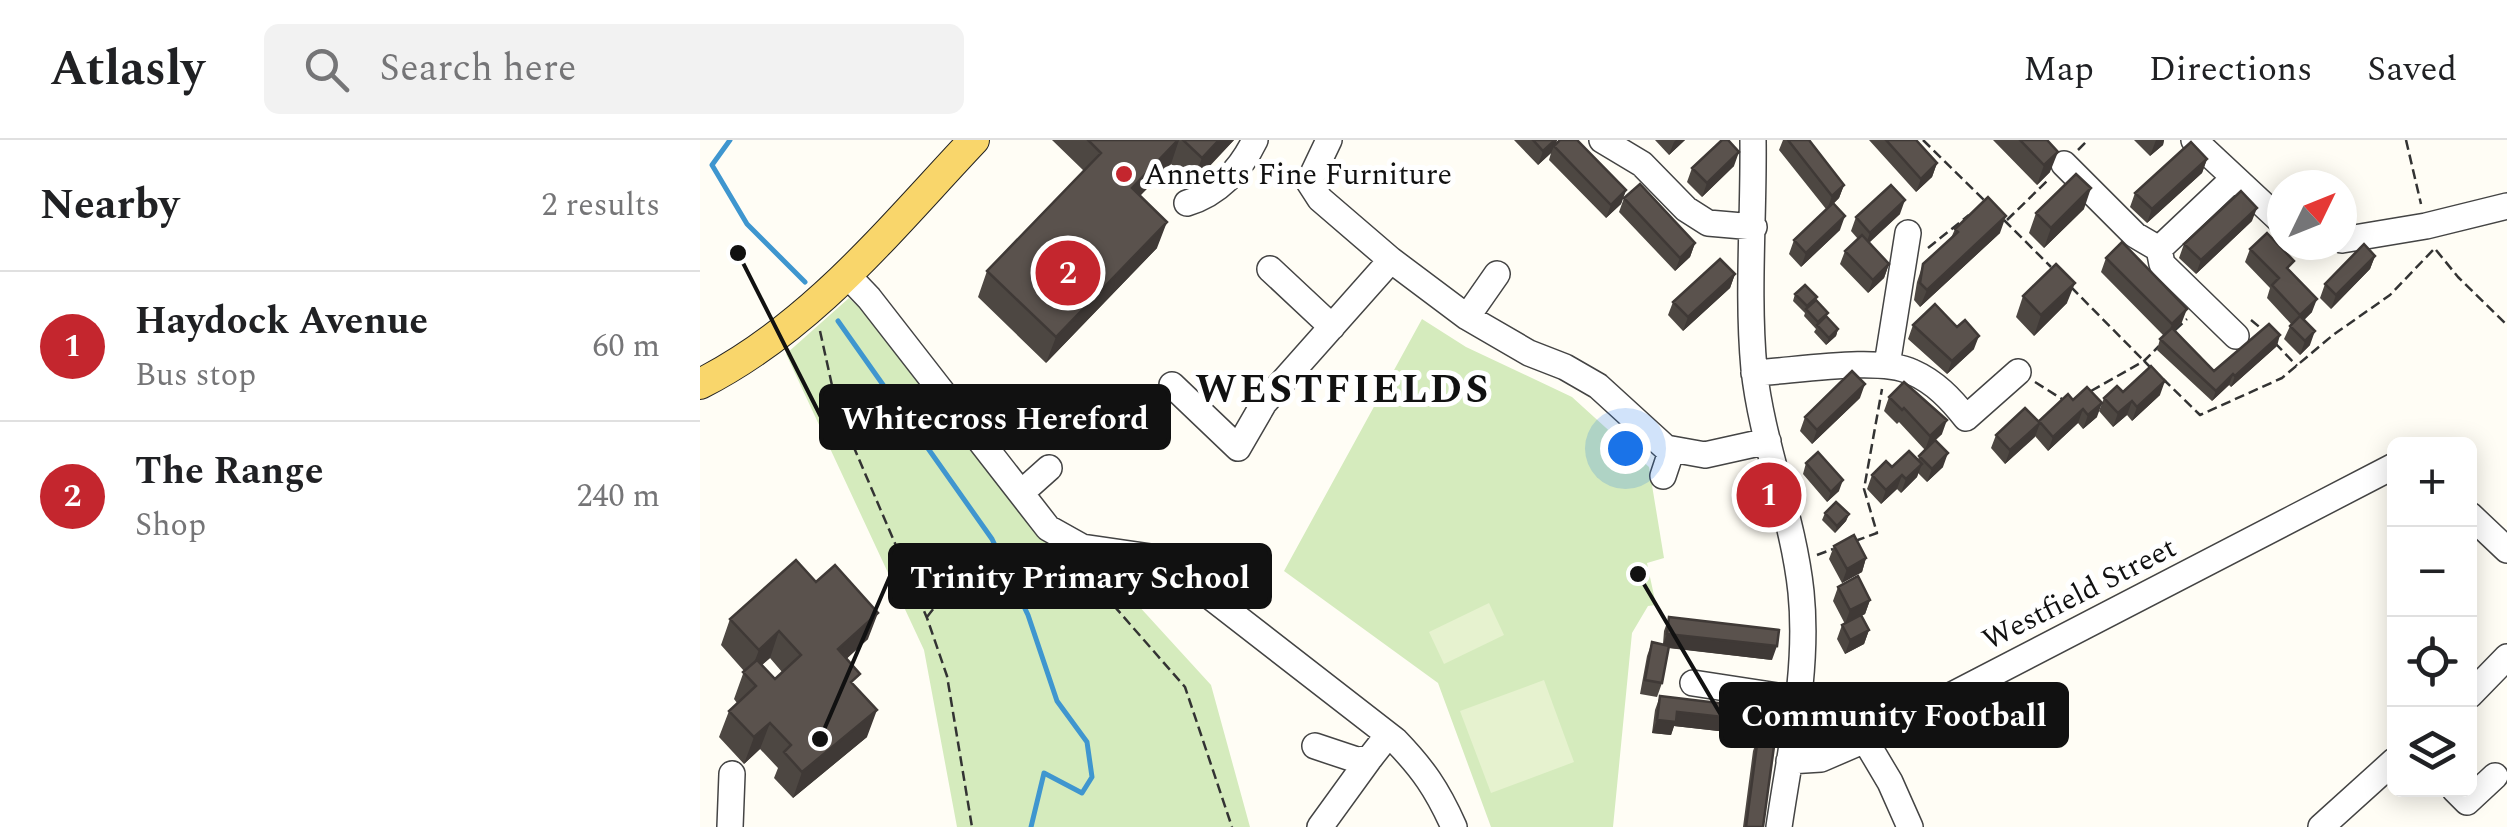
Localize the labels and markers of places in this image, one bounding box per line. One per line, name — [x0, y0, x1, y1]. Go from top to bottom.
place label: Annetts Fine Furniture — [1144, 152, 1452, 198]
marker: Annetts Fine Furniture — [1113, 163, 1135, 185]
pin: 2 — [1036, 236, 1100, 310]
callout: Whitecross Hereford — [821, 386, 1169, 448]
pin: 1 — [1736, 458, 1802, 532]
callout: Trinity Primary School — [890, 545, 1270, 607]
callout: Community Football — [1721, 684, 2067, 746]

